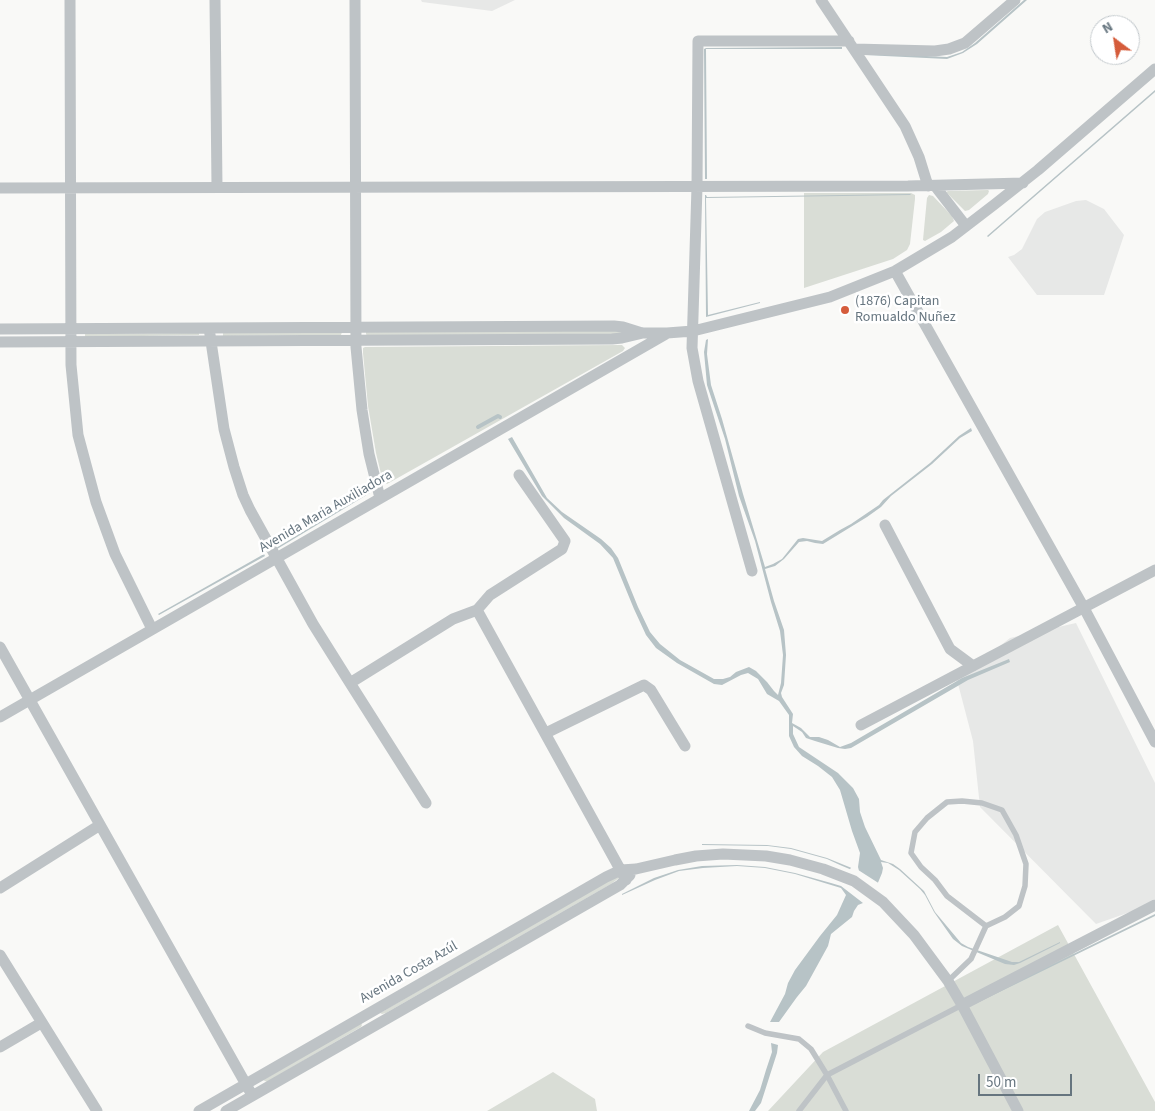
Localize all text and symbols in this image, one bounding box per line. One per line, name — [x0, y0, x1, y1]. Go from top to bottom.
north arrow — [1090, 15, 1140, 65]
text: N — [1099, 17, 1117, 39]
place label: (1876) Capitan Romualdo Nuñez — [855, 294, 956, 326]
marker: (1876) Capitan Romualdo Nuñez — [839, 304, 851, 316]
street label: Avenida Maria Auxiliadora — [256, 467, 396, 557]
street label: Avenida Costa Azúl — [357, 938, 461, 1008]
scale bar — [980, 1064, 1074, 1096]
text: 50 m — [986, 1072, 1016, 1093]

